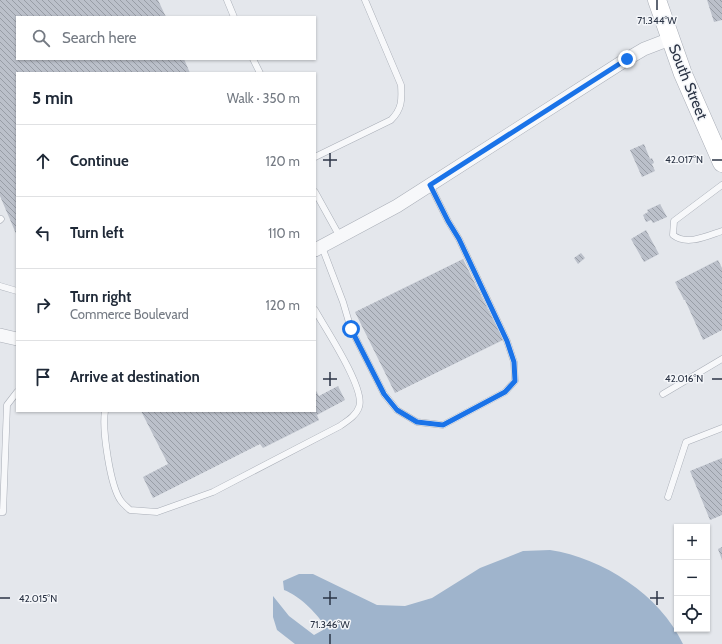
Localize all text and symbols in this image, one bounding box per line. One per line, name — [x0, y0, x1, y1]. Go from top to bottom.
text: 71.344°W — [637, 14, 677, 27]
search box — [16, 16, 316, 60]
icon: search — [30, 27, 52, 49]
text: Search here — [62, 29, 137, 47]
street label: South Street — [665, 42, 711, 122]
route end — [618, 50, 636, 68]
text: 5 min — [32, 88, 73, 108]
text: Walk · 350 m — [227, 90, 300, 106]
icon: ahead — [32, 150, 54, 172]
text: Continue — [70, 152, 129, 170]
text: 120 m — [266, 153, 300, 169]
text: 42.017°N — [665, 153, 703, 166]
icon: left — [32, 222, 54, 244]
text: Turn left — [70, 224, 124, 242]
text: 110 m — [268, 225, 300, 241]
text: Turn right — [70, 288, 131, 306]
icon: right — [32, 294, 54, 316]
text: 120 m — [266, 297, 300, 313]
text: Commerce Boulevard — [70, 306, 189, 322]
route start — [342, 320, 360, 338]
icon: arrive — [32, 366, 54, 388]
text: Arrive at destination — [70, 368, 200, 386]
text: 42.016°N — [665, 372, 703, 385]
map controls — [674, 524, 710, 632]
button: + — [674, 524, 710, 560]
button: − — [674, 560, 710, 596]
text: 42.015°N — [19, 592, 57, 605]
button: locate — [674, 596, 710, 632]
text: 71.346°W — [310, 618, 350, 631]

